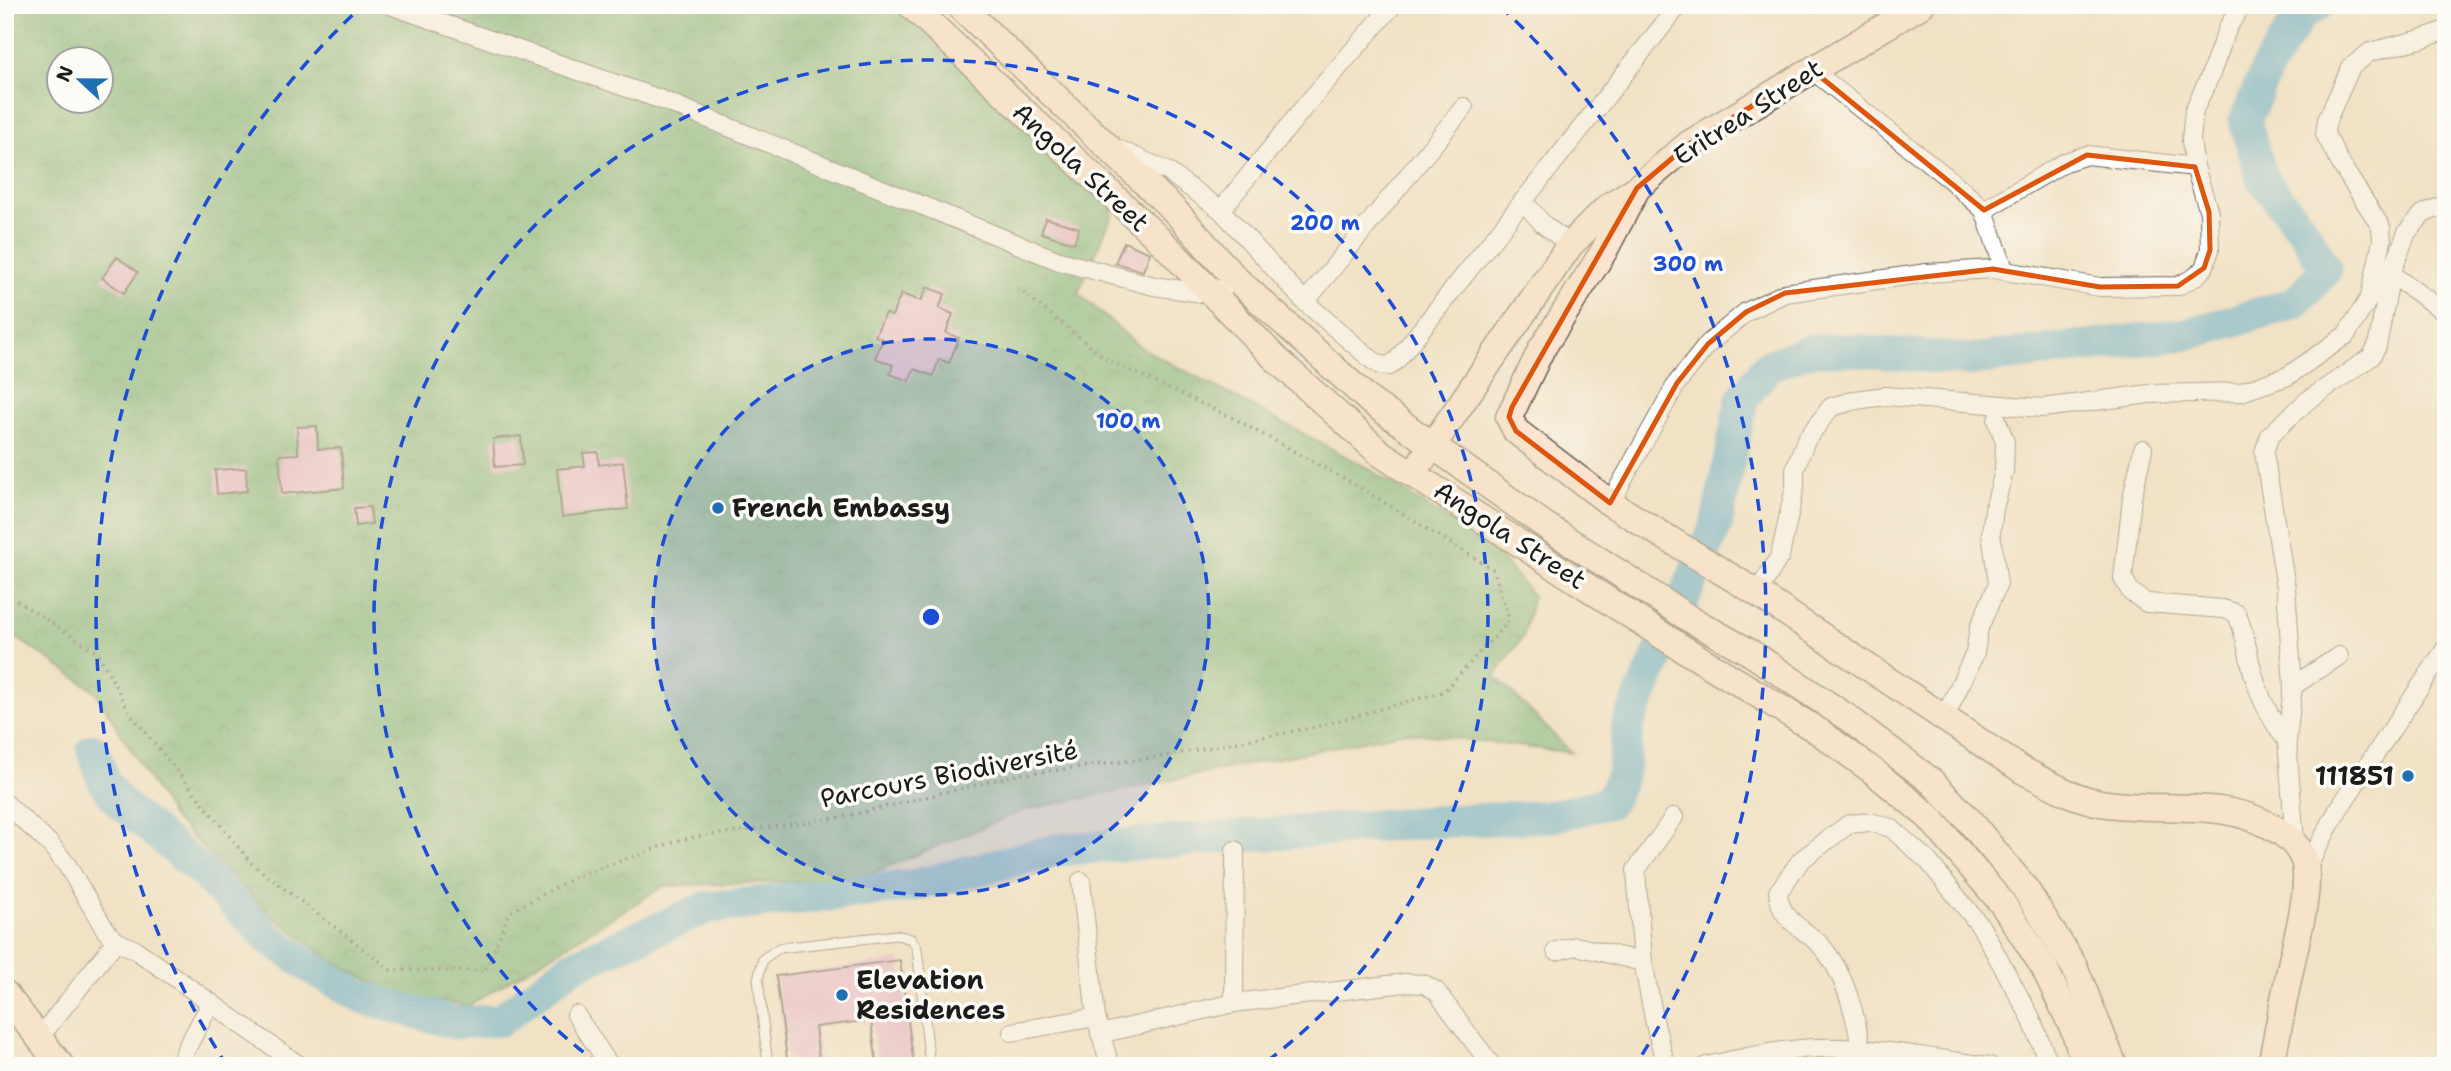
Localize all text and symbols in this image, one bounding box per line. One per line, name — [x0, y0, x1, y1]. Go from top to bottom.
north arrow — [46, 46, 116, 116]
street label: Eritrea Street — [1666, 50, 1829, 173]
text: N — [50, 62, 79, 85]
street label: Angola Street — [1005, 94, 1157, 239]
text: 200 m — [1290, 209, 1360, 237]
text: 300 m — [1653, 250, 1723, 278]
text: 100 m — [1096, 407, 1160, 435]
street label: Angola Street — [1427, 472, 1593, 597]
place label: French Embassy — [732, 490, 950, 525]
marker: French Embassy — [710, 500, 726, 516]
centre of rings — [919, 605, 943, 629]
street label: Parcours Biodiversité — [817, 731, 1081, 816]
place label: 111851 — [2315, 758, 2394, 793]
marker: 111851 — [2400, 768, 2416, 784]
place label: Elevation Residences — [856, 962, 1005, 1027]
marker: Elevation Residences — [834, 987, 850, 1003]

